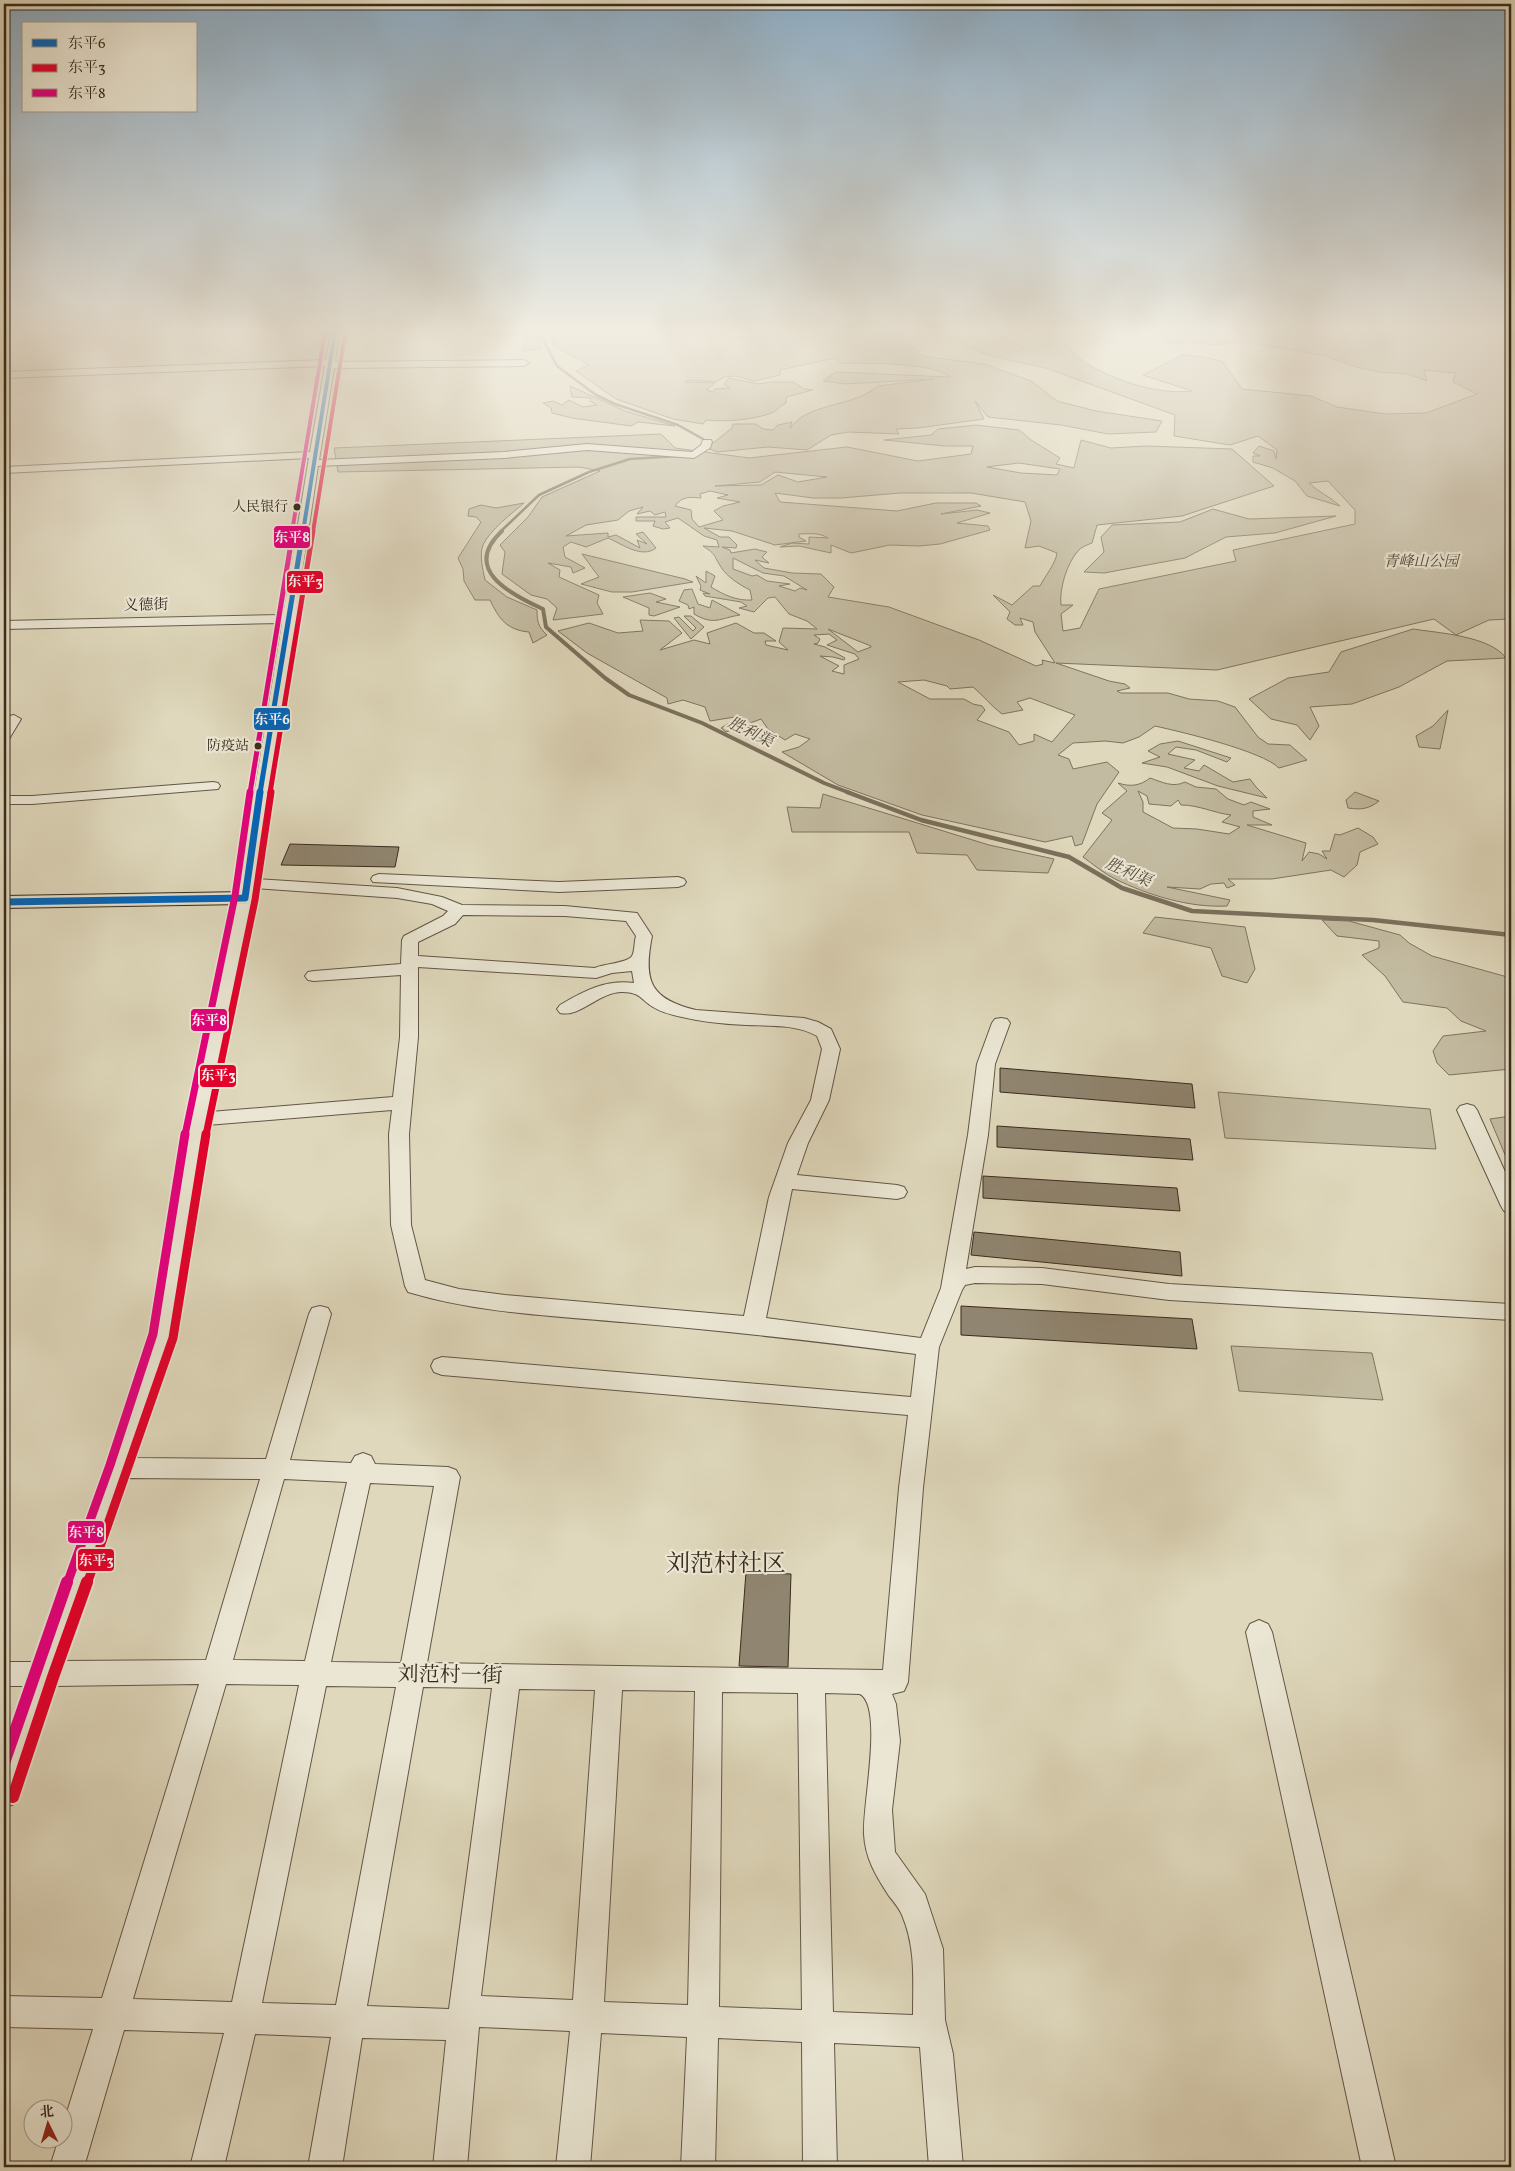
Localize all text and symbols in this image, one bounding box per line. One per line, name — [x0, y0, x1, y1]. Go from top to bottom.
legend — [22, 22, 198, 112]
text: 东平6 — [68, 34, 106, 55]
text: 东平3 — [68, 58, 106, 79]
text: 东平8 — [68, 84, 106, 105]
place label: 人民银行 — [232, 498, 288, 517]
marker: 人民银行 — [292, 502, 302, 512]
line badge: 东平8 — [273, 525, 311, 549]
text: 东平8 — [274, 529, 310, 548]
park label: 青峰山公园 — [1383, 552, 1460, 573]
line badge: 东平3 — [286, 570, 324, 594]
text: 东平3 — [287, 573, 323, 592]
street label: 义德街 — [123, 595, 169, 617]
line badge: 东平6 — [253, 707, 291, 731]
text: 东平6 — [254, 711, 290, 730]
water label: 胜利渠 — [724, 713, 778, 754]
place label: 防疫站 — [207, 737, 249, 756]
marker: 防疫站 — [253, 741, 263, 751]
water label: 胜利渠 — [1102, 853, 1156, 894]
line badge: 东平8 — [190, 1008, 228, 1032]
text: 东平8 — [191, 1012, 227, 1031]
line badge: 东平3 — [199, 1064, 237, 1088]
text: 东平3 — [200, 1067, 236, 1086]
line badge: 东平8 — [67, 1520, 105, 1544]
text: 东平8 — [68, 1524, 104, 1543]
line badge: 东平3 — [77, 1548, 115, 1572]
district label: 刘范村社区 — [666, 1548, 786, 1582]
text: 东平3 — [78, 1552, 114, 1571]
street label: 刘范村一街 — [397, 1661, 503, 1691]
north arrow — [22, 2098, 72, 2148]
text: 北 — [39, 2102, 55, 2123]

